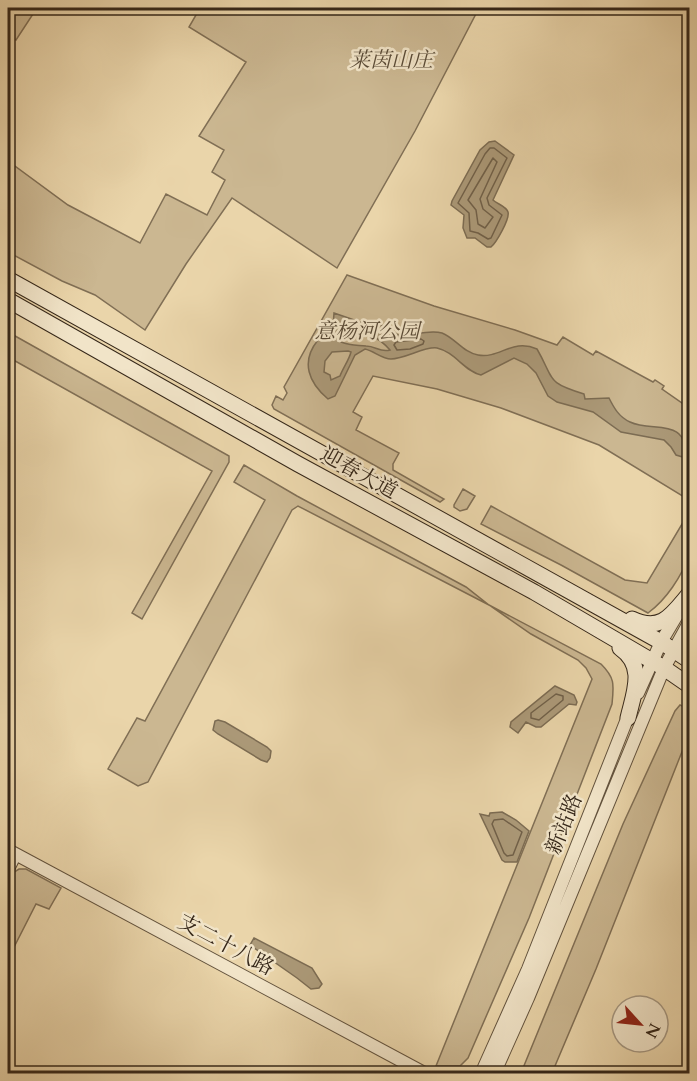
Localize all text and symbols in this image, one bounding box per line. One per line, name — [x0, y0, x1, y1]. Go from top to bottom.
park label: 莱茵山庄 — [349, 46, 436, 75]
park label: 意杨河公园 — [315, 317, 422, 346]
street label: 迎春大道 — [315, 440, 403, 506]
street label: 新站路 — [539, 789, 589, 859]
street label: 支二十八路 — [173, 908, 279, 982]
north arrow — [610, 994, 670, 1054]
text: N — [639, 1019, 665, 1042]

